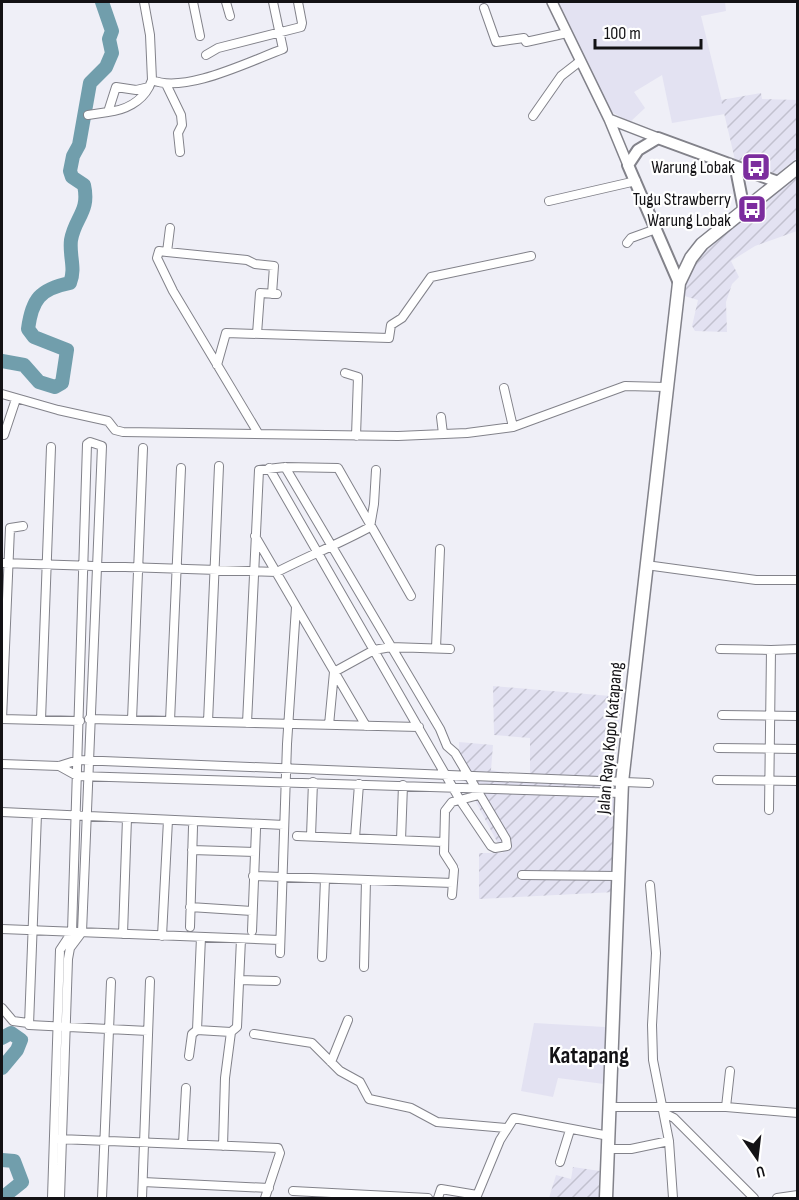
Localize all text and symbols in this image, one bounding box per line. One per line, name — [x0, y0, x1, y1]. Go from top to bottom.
scale bar — [595, 12, 702, 50]
text: 100 m — [604, 23, 641, 44]
bus stop icon: Warung Lobak — [740, 151, 772, 183]
place label: Warung Lobak — [651, 157, 735, 178]
place label: Tugu Strawberry Warung Lobak — [633, 189, 731, 231]
bus stop icon: Tugu Strawberry Warung Lobak — [736, 193, 768, 225]
street label: Jalan Raya Kopo Katapang — [593, 661, 627, 816]
district label: Katapang — [549, 1041, 629, 1070]
north arrow — [727, 1128, 787, 1188]
text: U — [754, 1161, 767, 1181]

